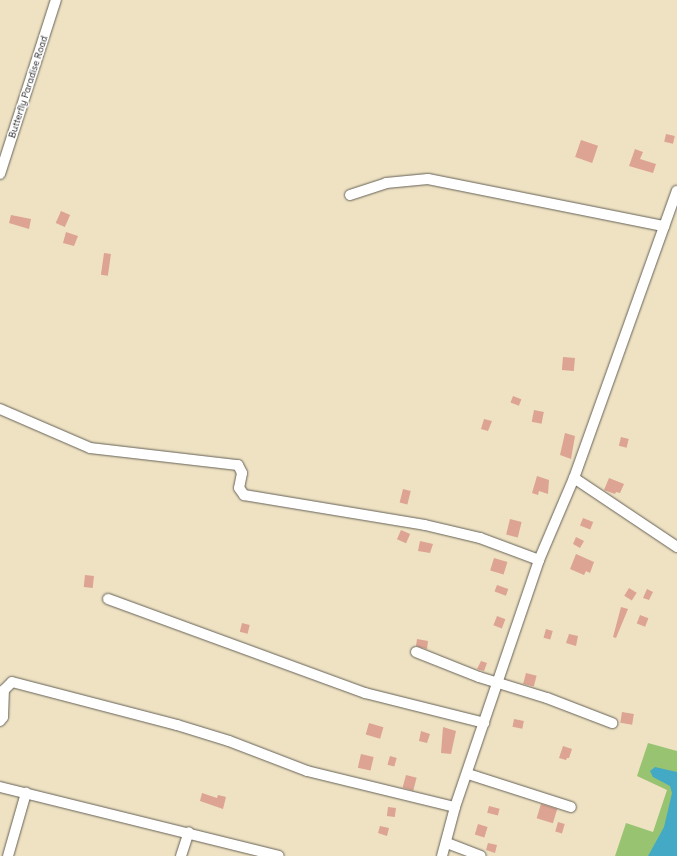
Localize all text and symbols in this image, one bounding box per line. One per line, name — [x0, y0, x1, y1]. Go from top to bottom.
street label: Butterfly Paradise Road — [6, 34, 50, 140]

